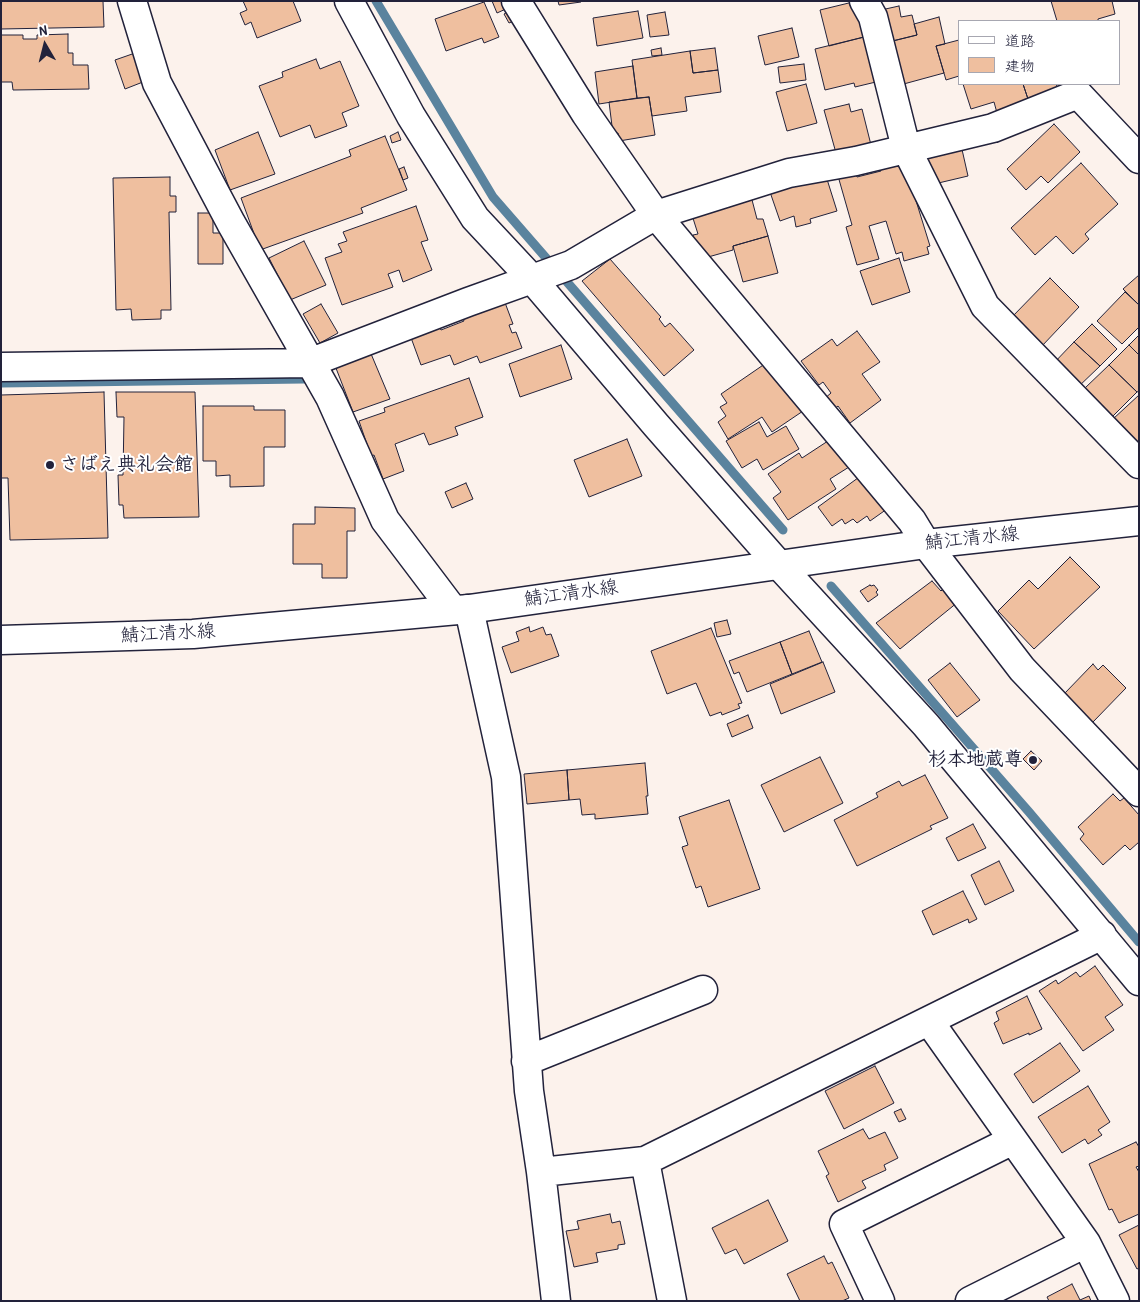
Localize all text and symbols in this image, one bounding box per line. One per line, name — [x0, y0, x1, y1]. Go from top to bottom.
north arrow — [20, 20, 70, 70]
text: N — [38, 20, 48, 40]
legend — [958, 20, 1120, 85]
text: 道路 — [1005, 30, 1035, 51]
text: 建物 — [1005, 55, 1035, 76]
place label: さばえ典礼会館 — [60, 454, 193, 476]
marker: さばえ典礼会館 — [44, 459, 56, 471]
street label: 鯖江清水線 — [924, 523, 1020, 555]
street label: 鯖江清水線 — [522, 576, 620, 612]
street label: 鯖江清水線 — [120, 620, 216, 648]
place label: 杉本地蔵尊 — [928, 749, 1023, 771]
marker: 杉本地蔵尊 — [1027, 754, 1039, 766]

